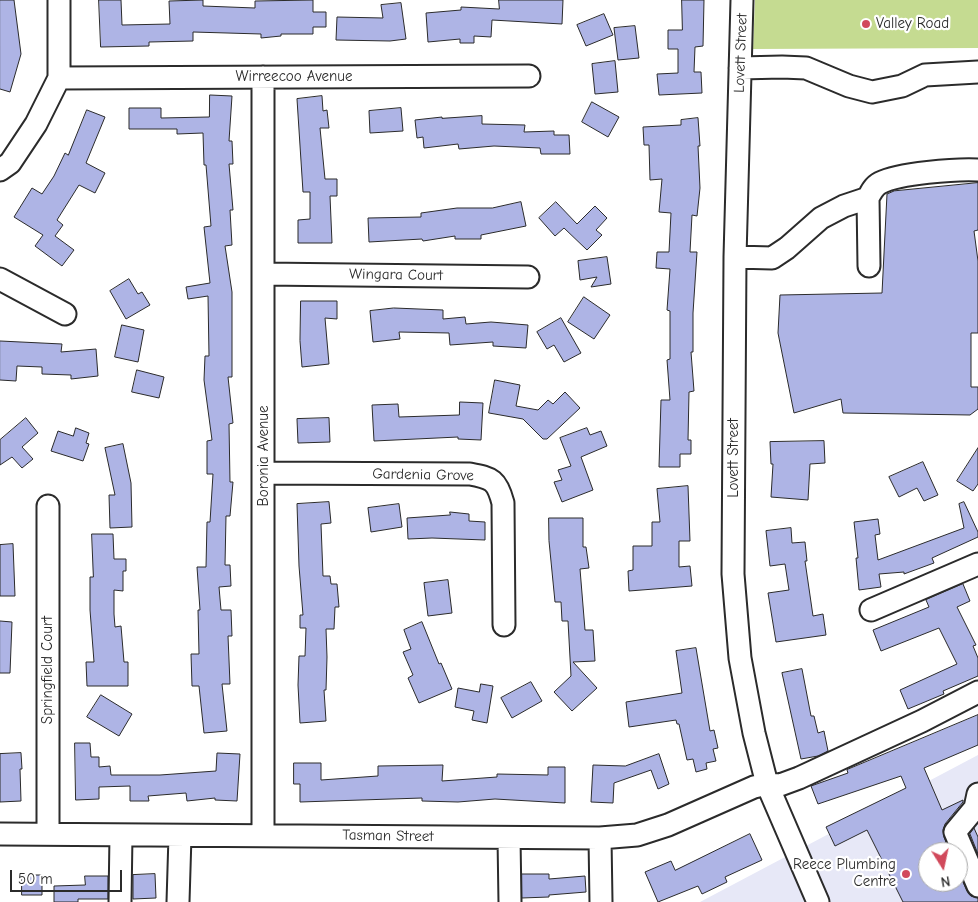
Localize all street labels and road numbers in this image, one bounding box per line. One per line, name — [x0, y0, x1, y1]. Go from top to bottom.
street label: Lovett Street — [731, 13, 751, 93]
street label: Wirreecoo Avenue — [236, 68, 352, 86]
street label: Wingara Court — [349, 265, 443, 285]
street label: Boronia Avenue — [255, 406, 273, 506]
street label: Lovett Street — [725, 418, 743, 498]
street label: Gardenia Grove — [372, 465, 474, 485]
street label: Springfield Court — [39, 616, 57, 724]
street label: Tasman Street — [342, 826, 434, 846]

